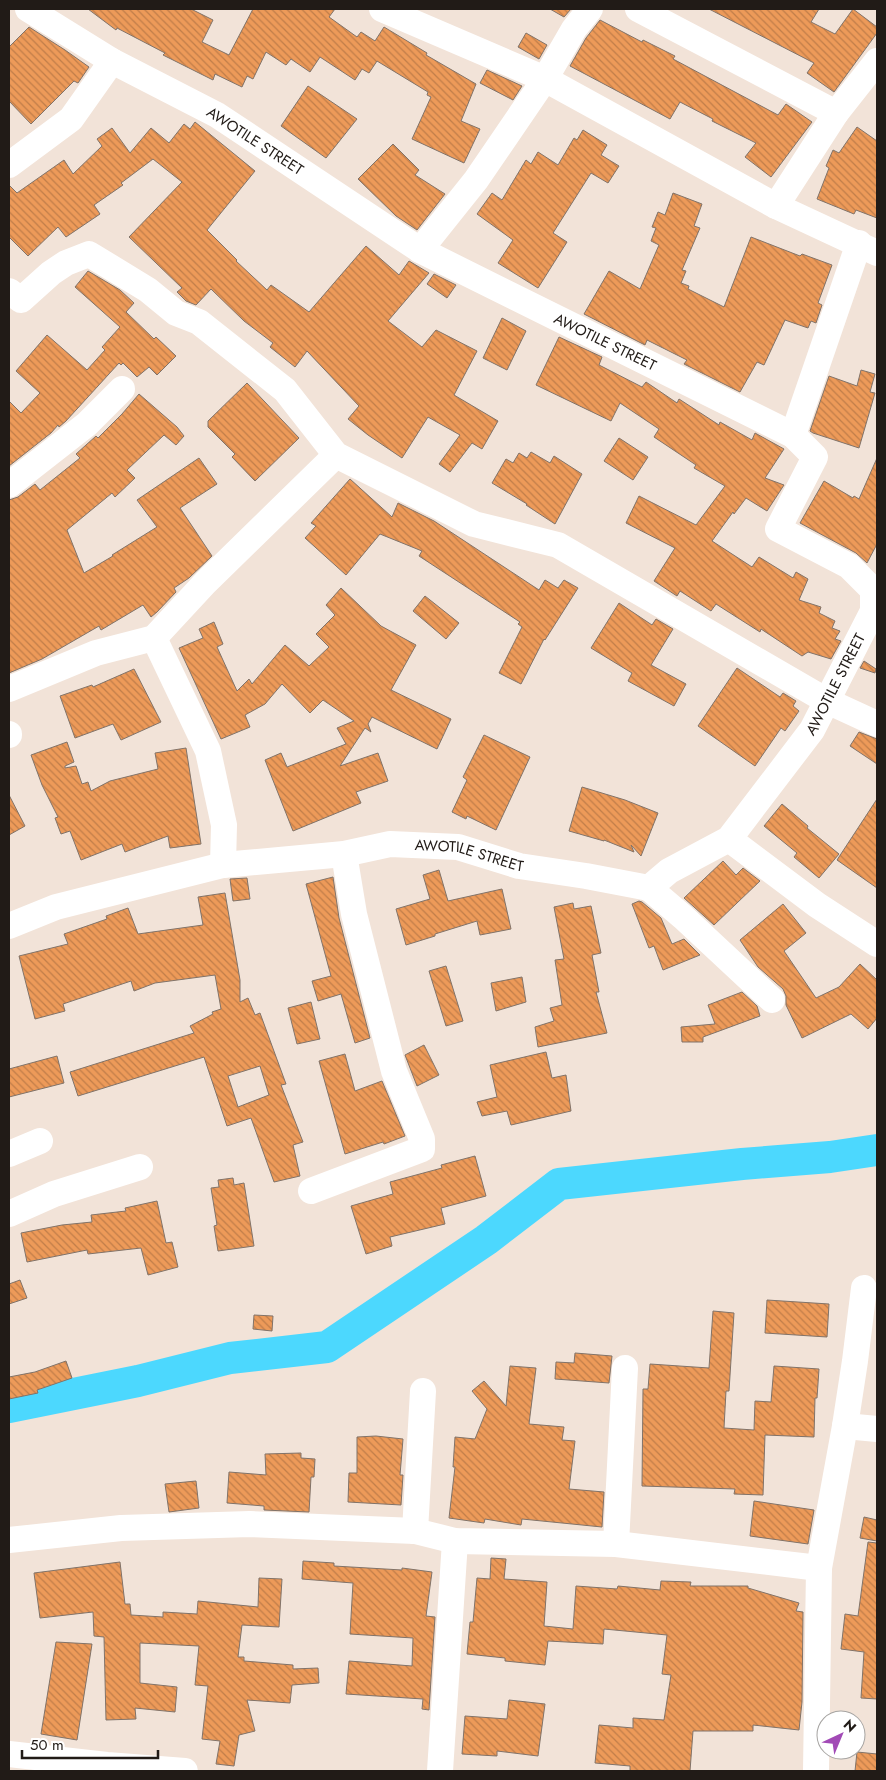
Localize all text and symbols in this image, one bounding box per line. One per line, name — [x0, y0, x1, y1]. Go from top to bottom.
street label: AWOTILE STREET — [202, 101, 308, 181]
street label: AWOTILE STREET — [550, 308, 660, 376]
street label: AWOTILE STREET — [801, 629, 871, 740]
street label: AWOTILE STREET — [414, 834, 525, 878]
north arrow — [816, 1710, 866, 1760]
text: N — [839, 1715, 861, 1737]
scale bar — [22, 1728, 159, 1760]
text: 50 m — [30, 1734, 64, 1756]

